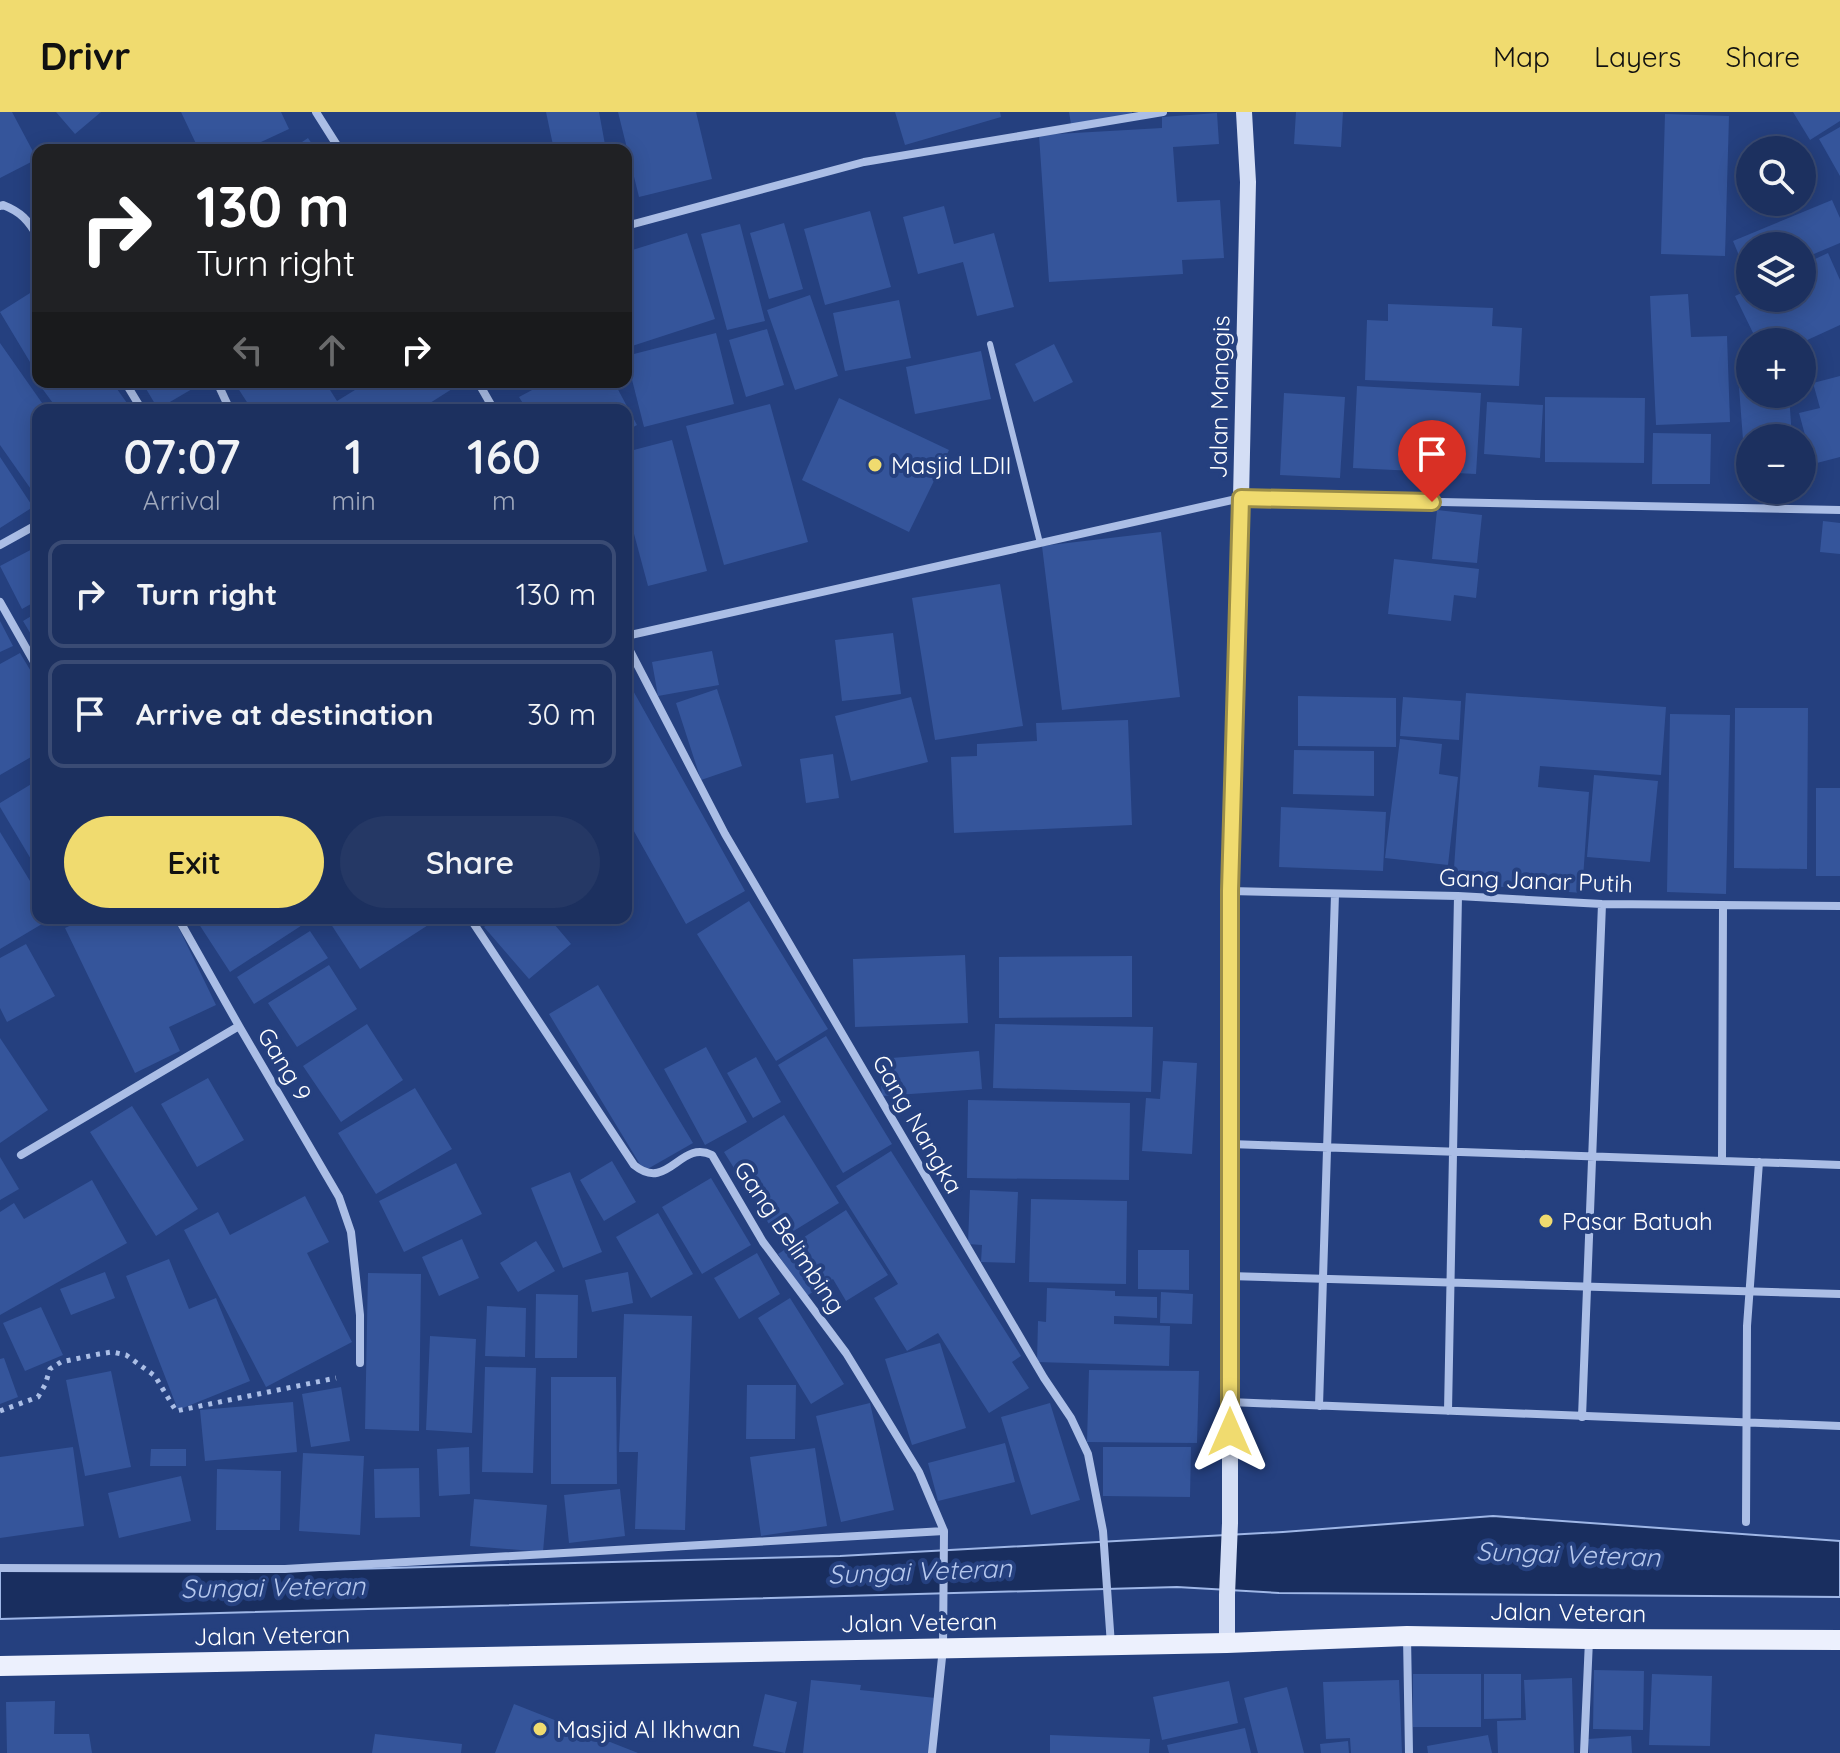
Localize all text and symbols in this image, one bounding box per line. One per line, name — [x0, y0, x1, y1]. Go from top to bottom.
text: Drivr — [40, 32, 130, 80]
text: Map — [1493, 39, 1550, 74]
text: Layers — [1594, 39, 1681, 74]
text: Share — [1725, 39, 1800, 74]
map controls — [1736, 136, 1816, 504]
button: search — [1736, 136, 1816, 216]
text: 130 m — [196, 171, 350, 241]
icon: right — [64, 176, 168, 280]
button: layers — [1736, 232, 1816, 312]
text: Turn right — [196, 240, 355, 285]
street label: Jalan Manggis — [1203, 315, 1235, 479]
icon: left — [226, 328, 270, 372]
icon: ahead — [310, 328, 354, 372]
icon: right — [394, 328, 438, 372]
button: + — [1736, 328, 1816, 408]
pin — [1398, 420, 1466, 502]
button: − — [1736, 424, 1816, 504]
text: 07:07 — [123, 426, 240, 486]
text: 1 — [345, 426, 363, 486]
text: 160 — [467, 426, 541, 486]
icon: arrive — [1410, 432, 1454, 476]
place label: Masjid LDII — [891, 450, 1011, 480]
marker: Masjid LDII — [866, 456, 884, 474]
text: Arrival — [143, 484, 221, 517]
text: min — [332, 484, 376, 517]
text: m — [492, 484, 516, 517]
icon: right — [68, 572, 112, 616]
text: Turn right — [136, 575, 277, 613]
text: 130 m — [516, 575, 596, 613]
icon: arrive — [68, 692, 112, 736]
text: Arrive at destination — [136, 695, 434, 733]
text: 30 m — [527, 695, 596, 733]
button: Exit — [64, 816, 324, 908]
button: Share — [340, 816, 600, 908]
street label: Gang Janar Putih — [1438, 862, 1634, 898]
street label: Gang 9 — [251, 1022, 319, 1106]
street label: Gang Nangka — [866, 1049, 970, 1199]
street label: Gang Belimbing — [728, 1155, 852, 1319]
place label: Pasar Batuah — [1562, 1206, 1713, 1236]
marker: Pasar Batuah — [1537, 1212, 1555, 1230]
position arrow — [1188, 1390, 1272, 1474]
water label: Sungai Veteran — [1475, 1534, 1662, 1574]
water label: Sungai Veteran — [827, 1551, 1014, 1591]
water label: Sungai Veteran — [181, 1569, 366, 1605]
street label: Jalan Veteran — [1489, 1596, 1647, 1628]
street label: Jalan Veteran — [840, 1606, 998, 1638]
street label: Jalan Veteran — [193, 1619, 351, 1651]
place label: Masjid Al Ikhwan — [556, 1714, 741, 1744]
marker: Masjid Al Ikhwan — [531, 1720, 549, 1738]

